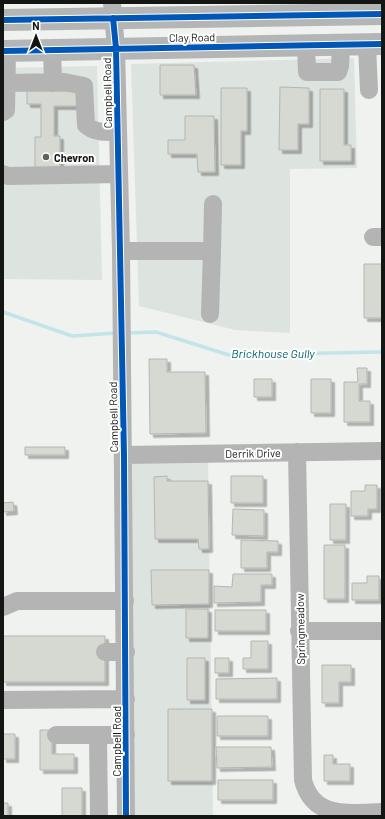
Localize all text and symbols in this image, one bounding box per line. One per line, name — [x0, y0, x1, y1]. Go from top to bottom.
north arrow — [16, 16, 56, 56]
text: N — [32, 19, 40, 32]
street label: Clay Road — [169, 30, 215, 44]
street label: Campbell Road — [100, 58, 114, 128]
place label: Chevron — [54, 151, 94, 164]
marker: Chevron — [41, 152, 51, 162]
water label: Brickhouse Gully — [231, 346, 315, 360]
street label: Campbell Road — [106, 382, 120, 452]
street label: Derrik Drive — [225, 446, 281, 460]
street label: Springmeadow — [293, 593, 307, 665]
street label: Campbell Road — [110, 706, 123, 776]

